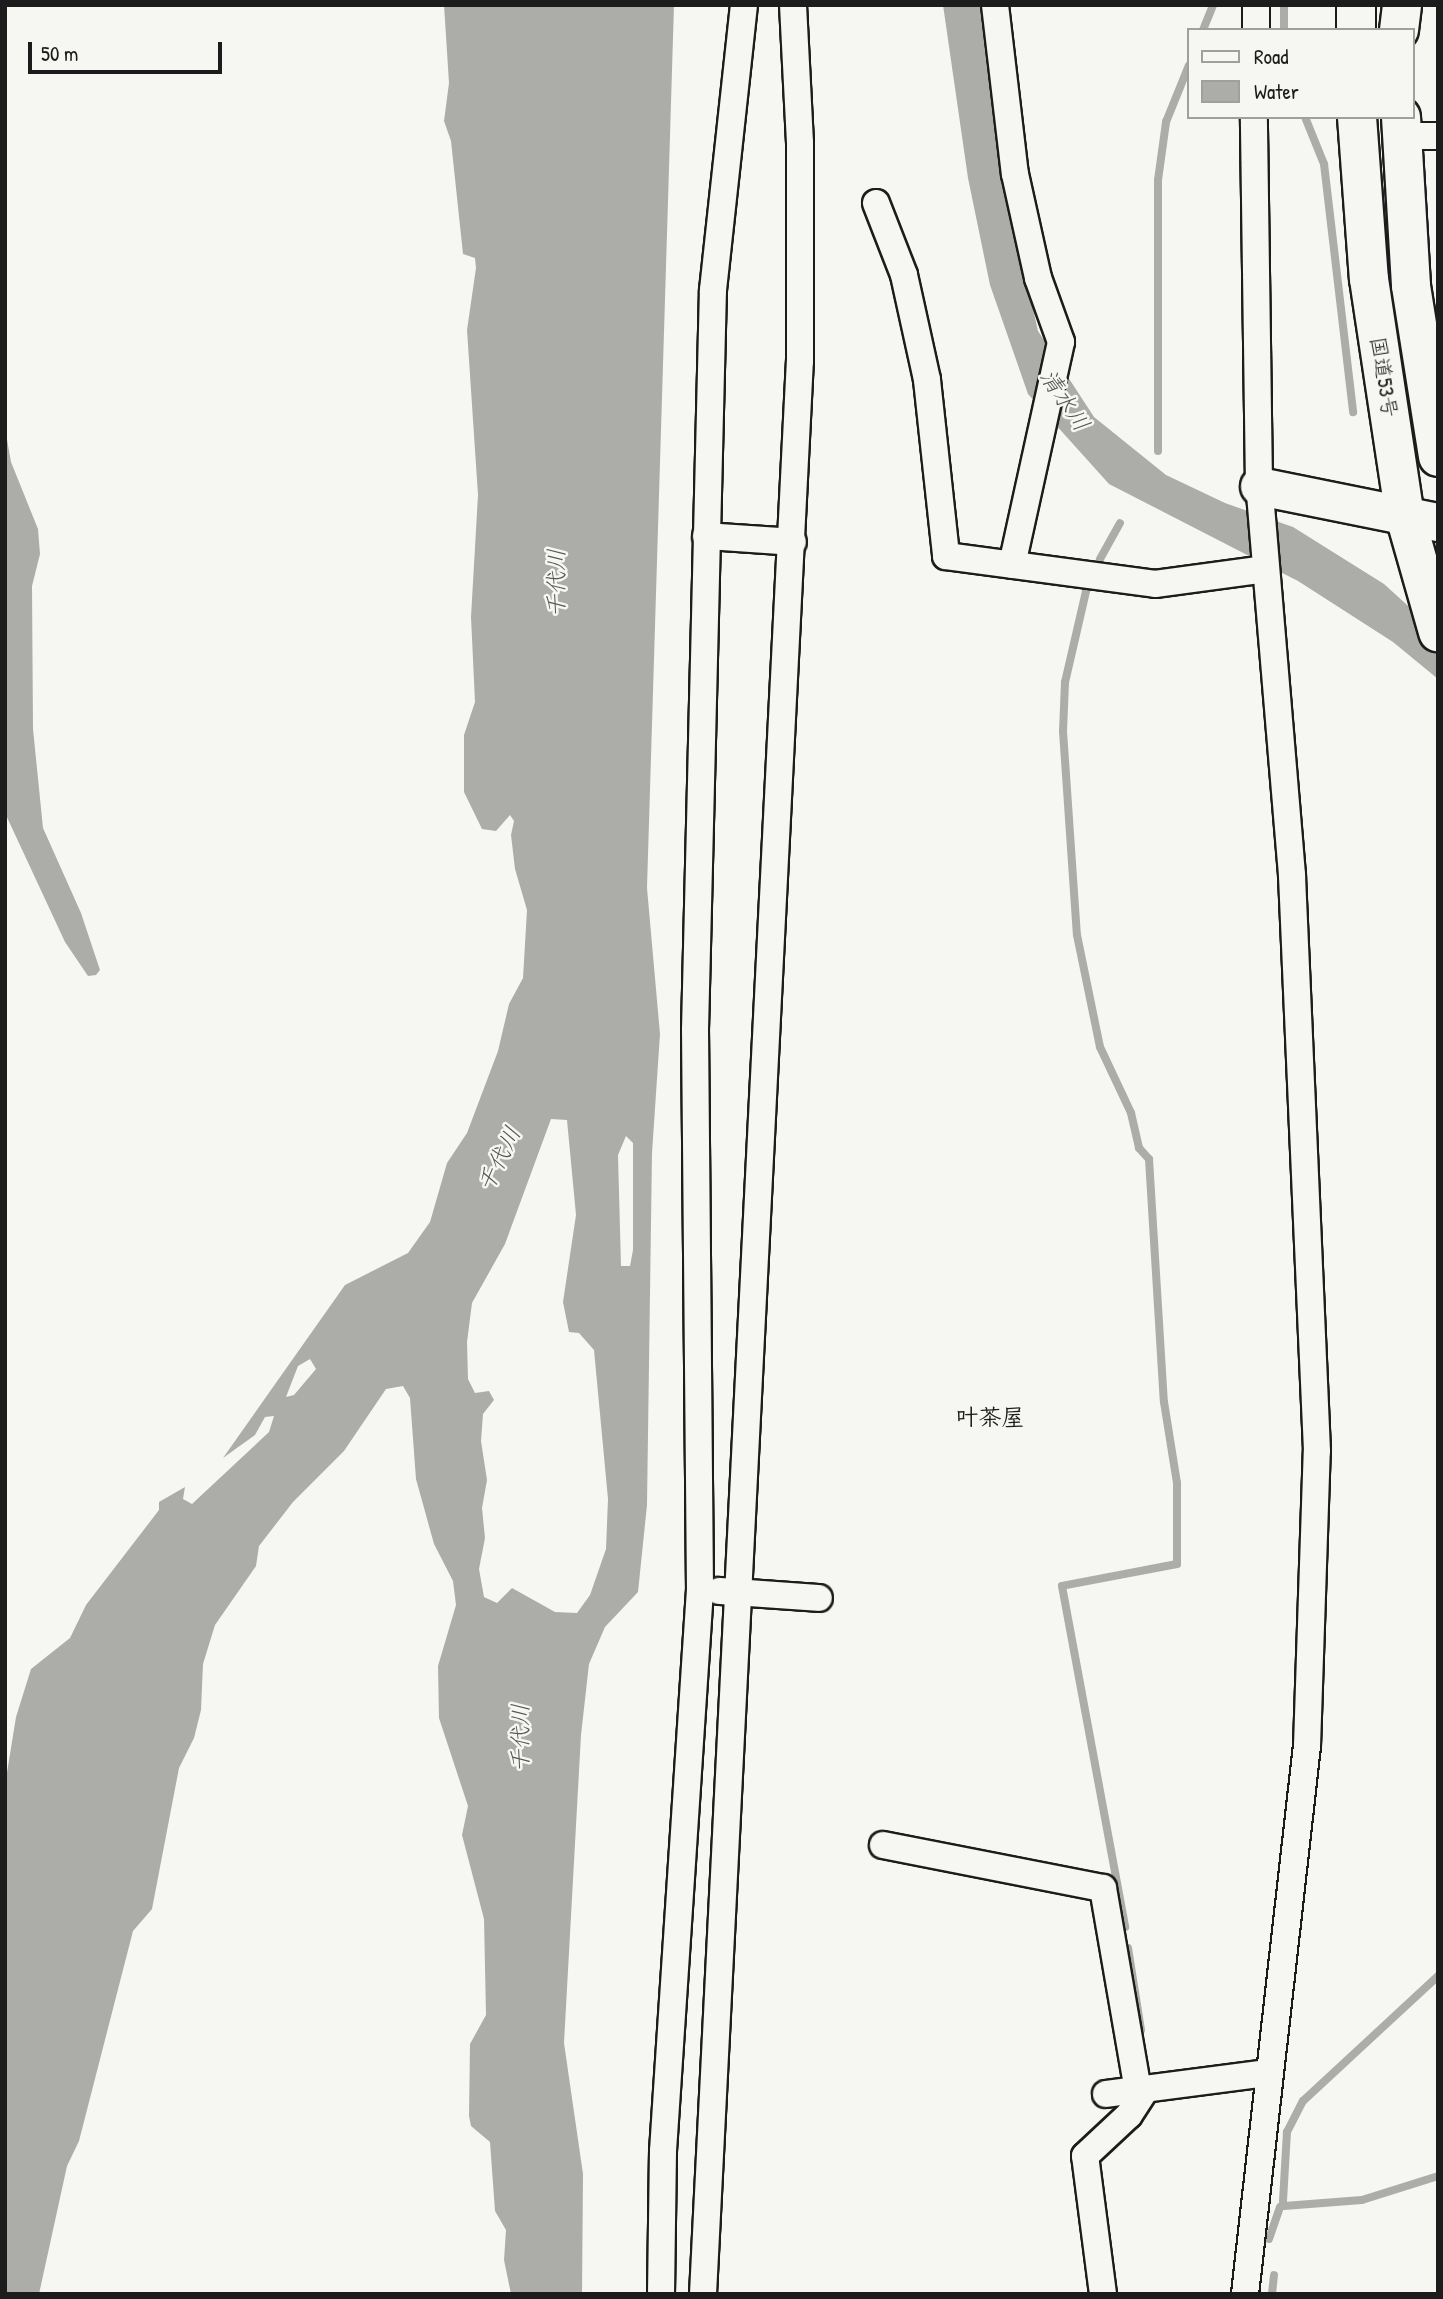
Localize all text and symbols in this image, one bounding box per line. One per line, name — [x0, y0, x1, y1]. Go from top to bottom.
scale bar — [32, 28, 226, 72]
legend — [1188, 28, 1415, 119]
text: 50 m — [41, 39, 78, 68]
text: Road — [1254, 42, 1288, 71]
text: Water — [1254, 77, 1299, 106]
street label: 国道53号 — [1365, 335, 1403, 419]
water label: 清水川 — [1034, 364, 1096, 436]
water label: 千代川 — [542, 549, 570, 617]
water label: 千代川 — [471, 1122, 527, 1196]
district label: 叶茶屋 — [956, 1403, 1024, 1431]
water label: 千代川 — [506, 1704, 534, 1772]

